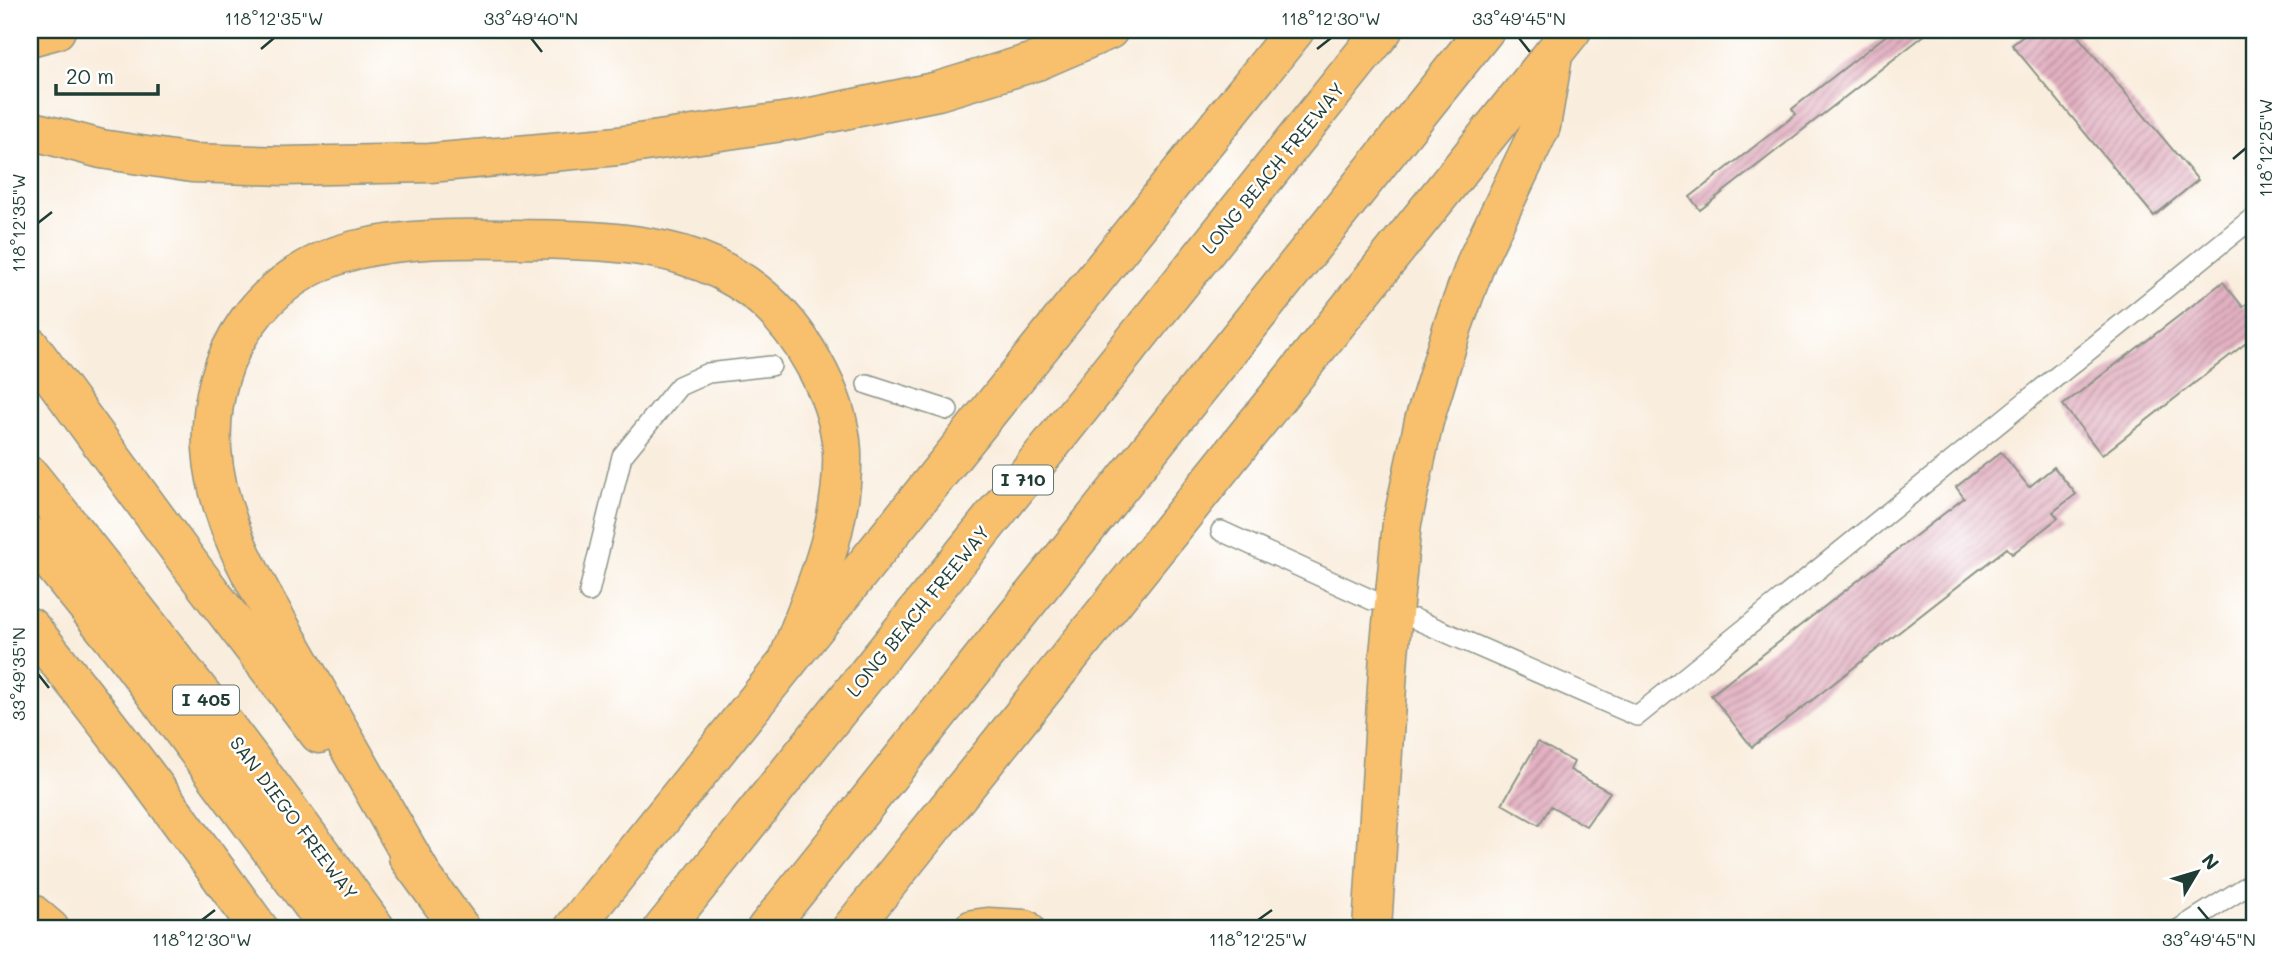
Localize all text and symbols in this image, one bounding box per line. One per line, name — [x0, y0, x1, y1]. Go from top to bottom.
text: 118°12'35"W — [224, 6, 324, 30]
text: 33°49'40"N — [484, 6, 578, 30]
text: 118°12'30"W — [1281, 6, 1381, 30]
text: 33°49'45"N — [1472, 6, 1566, 30]
scale bar — [56, 52, 158, 96]
text: 20 m — [66, 62, 114, 89]
street label: LONG BEACH FREEWAY — [1196, 77, 1350, 259]
text: 118°12'25"W — [2253, 99, 2277, 197]
text: 118°12'35"W — [6, 173, 30, 273]
road number: I 710 — [993, 466, 1053, 494]
street label: LONG BEACH FREEWAY — [841, 520, 995, 702]
text: 33°49'35"N — [6, 627, 30, 721]
road number: I 405 — [173, 686, 239, 714]
street label: SAN DIEGO FREEWAY — [225, 731, 364, 904]
north arrow — [2162, 836, 2232, 906]
text: N — [2197, 848, 2225, 875]
text: 118°12'30"W — [152, 927, 252, 951]
text: 118°12'25"W — [1209, 927, 1307, 951]
text: 33°49'45"N — [2162, 927, 2256, 951]

